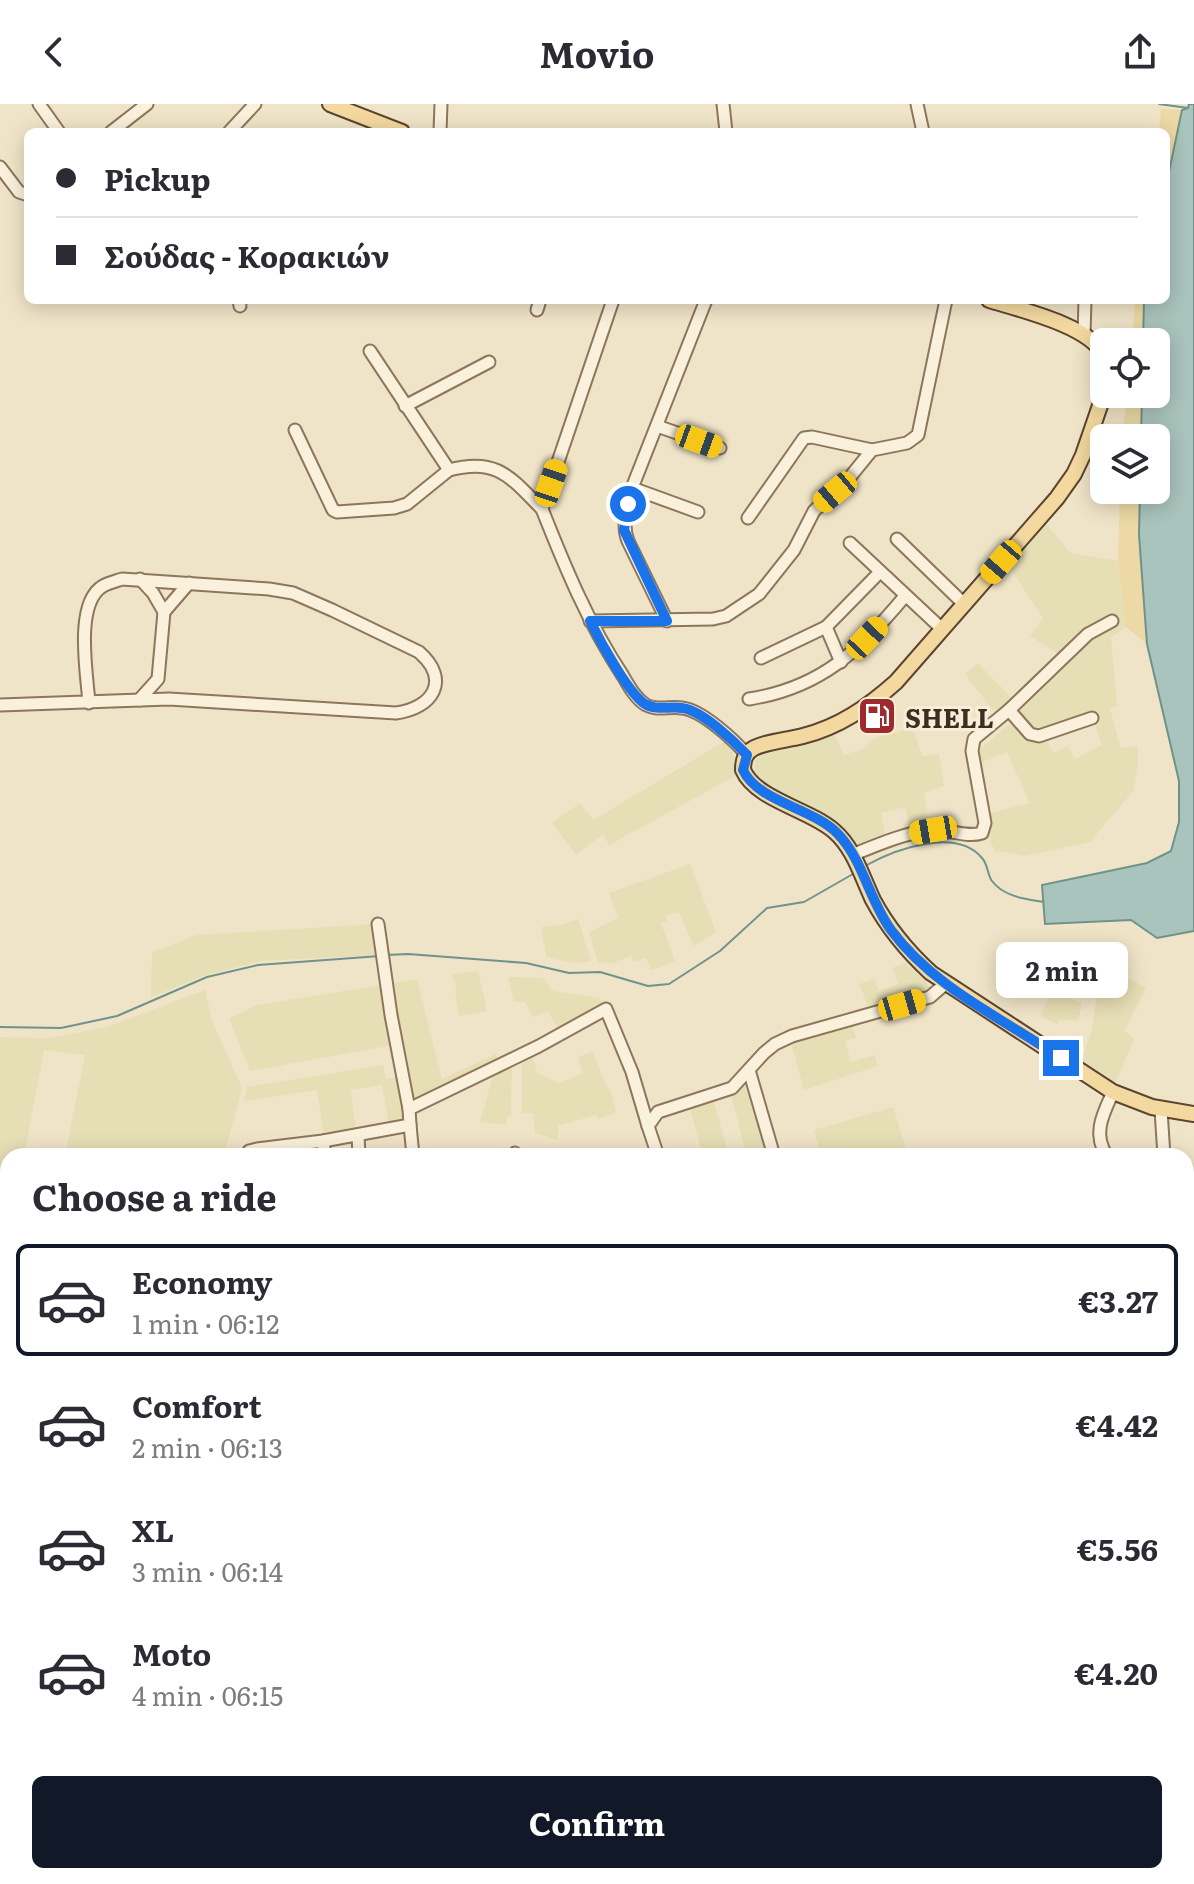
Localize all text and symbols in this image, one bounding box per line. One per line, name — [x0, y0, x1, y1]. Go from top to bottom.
text: Movio — [540, 26, 654, 79]
icon: back — [32, 30, 76, 74]
icon: share — [1118, 30, 1162, 74]
text: Pickup — [104, 156, 211, 200]
text: Σούδας - Κορακιών — [104, 233, 390, 277]
map controls — [1090, 328, 1170, 504]
button: locate — [1090, 328, 1170, 408]
car — [672, 422, 726, 460]
button: layers — [1090, 424, 1170, 504]
car — [532, 456, 570, 510]
car — [809, 467, 861, 517]
route start — [610, 486, 646, 522]
car — [976, 536, 1026, 588]
car — [842, 612, 892, 664]
fuel station icon: SHELL — [856, 695, 898, 737]
place label: SHELL — [905, 697, 994, 736]
car — [907, 814, 959, 846]
callout: 2 min — [995, 942, 1127, 998]
text: 2 min — [1026, 950, 1098, 989]
car — [876, 987, 928, 1023]
route end — [1043, 1040, 1079, 1076]
text: Choose a ride — [32, 1169, 277, 1222]
text: Economy — [132, 1259, 272, 1303]
icon: car — [36, 1264, 108, 1336]
text: €3.27 — [1078, 1278, 1158, 1322]
text: 1 min · 06:12 — [132, 1303, 279, 1342]
text: Comfort — [132, 1383, 262, 1427]
icon: car — [36, 1388, 108, 1460]
text: €4.42 — [1076, 1402, 1158, 1446]
text: 2 min · 06:13 — [132, 1427, 283, 1466]
text: XL — [132, 1507, 174, 1551]
icon: car — [36, 1512, 108, 1584]
text: €5.56 — [1077, 1526, 1158, 1570]
text: 3 min · 06:14 — [132, 1551, 283, 1590]
text: Moto — [132, 1631, 211, 1675]
icon: car — [36, 1636, 108, 1708]
text: €4.20 — [1075, 1650, 1158, 1694]
text: 4 min · 06:15 — [132, 1675, 283, 1714]
button: Confirm — [32, 1776, 1162, 1868]

